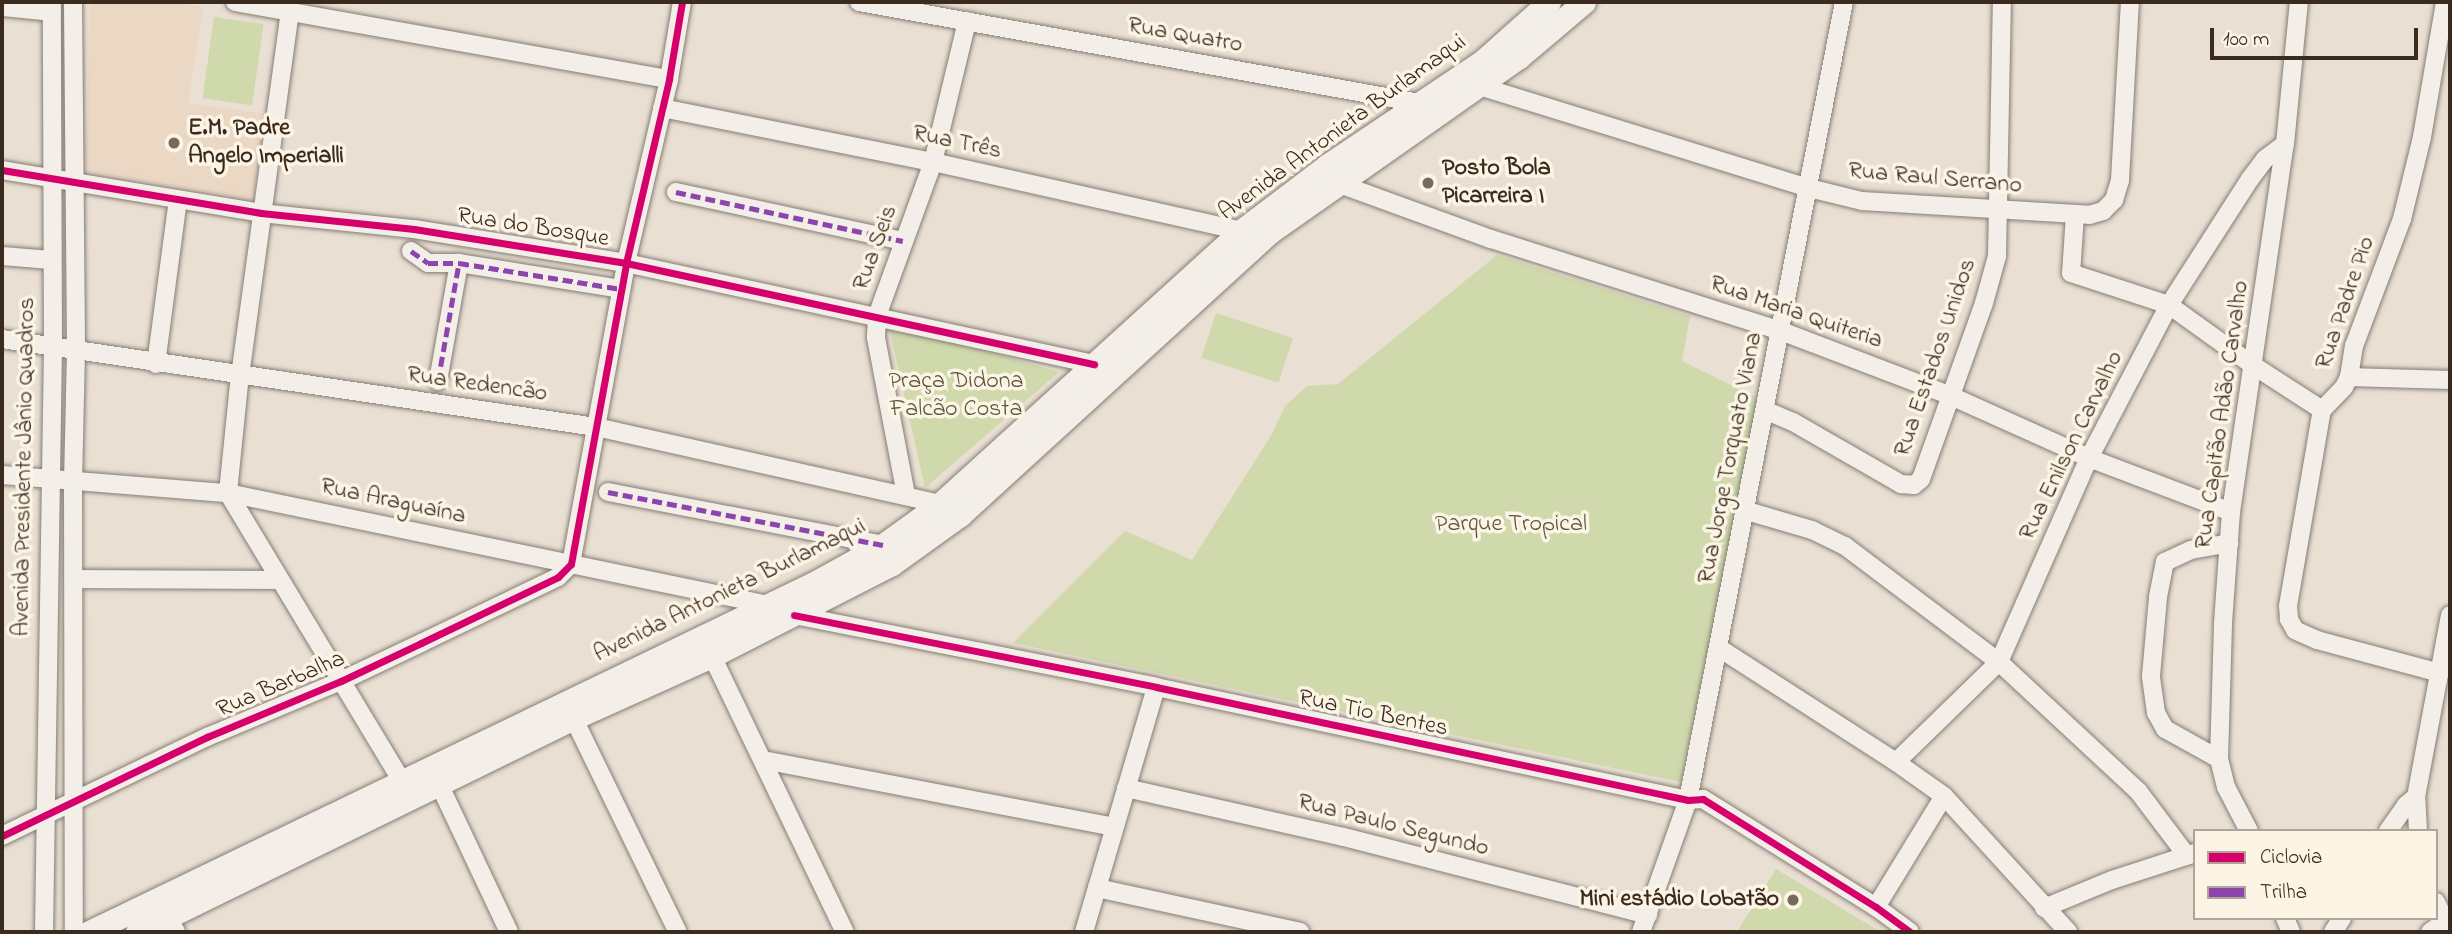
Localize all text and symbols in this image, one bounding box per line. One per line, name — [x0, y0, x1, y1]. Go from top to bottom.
street label: Rua Quatro — [1125, 12, 1245, 60]
scale bar — [2214, 14, 2422, 58]
text: 100 m — [2223, 25, 2269, 55]
street label: Avenida Antonieta Burlamaqui — [1214, 28, 1472, 228]
place label: E.M. Padre Angelo Imperialli — [188, 115, 344, 171]
street label: Rua Três — [910, 120, 1004, 166]
marker: E.M. Padre Angelo Imperialli — [166, 135, 182, 151]
place label: Posto Bola Picarreira I — [1442, 155, 1551, 211]
street label: Rua Raul Serrano — [1847, 157, 2023, 201]
marker: Posto Bola Picarreira I — [1420, 175, 1436, 191]
street label: Rua Seis — [847, 201, 905, 295]
street label: Rua do Bosque — [455, 202, 611, 254]
street label: Rua Padre Pio — [2310, 233, 2382, 373]
street label: Rua Estados Unidos — [1889, 255, 1983, 461]
street label: Rua Maria Quiteria — [1706, 270, 1886, 356]
street label: Rua Capitão Adão Carvalho — [2190, 279, 2256, 551]
street label: Avenida Presidente Jânio Quadros — [8, 297, 42, 637]
street label: Rua Jorge Torquato Viana — [1692, 330, 1770, 586]
street label: Rua Enilson Carvalho — [2014, 347, 2130, 545]
street label: Rua Redencão — [405, 361, 549, 409]
park label: Praça Didona Falcão Costa — [888, 368, 1024, 424]
street label: Rua Araguaína — [318, 473, 468, 531]
park label: Parque Tropical — [1435, 511, 1587, 539]
street label: Avenida Antonieta Burlamaqui — [589, 513, 871, 669]
street label: Rua Barbalha — [213, 645, 349, 725]
street label: Rua Tio Bentes — [1296, 684, 1450, 744]
street label: Rua Paulo Segundo — [1294, 788, 1492, 864]
legend — [2193, 829, 2438, 920]
text: Ciclovia — [2260, 843, 2322, 873]
text: Trilha — [2260, 878, 2307, 908]
place label: Mini estádio Lobatão — [1580, 886, 1779, 914]
marker: Mini estádio Lobatão — [1785, 892, 1801, 908]

